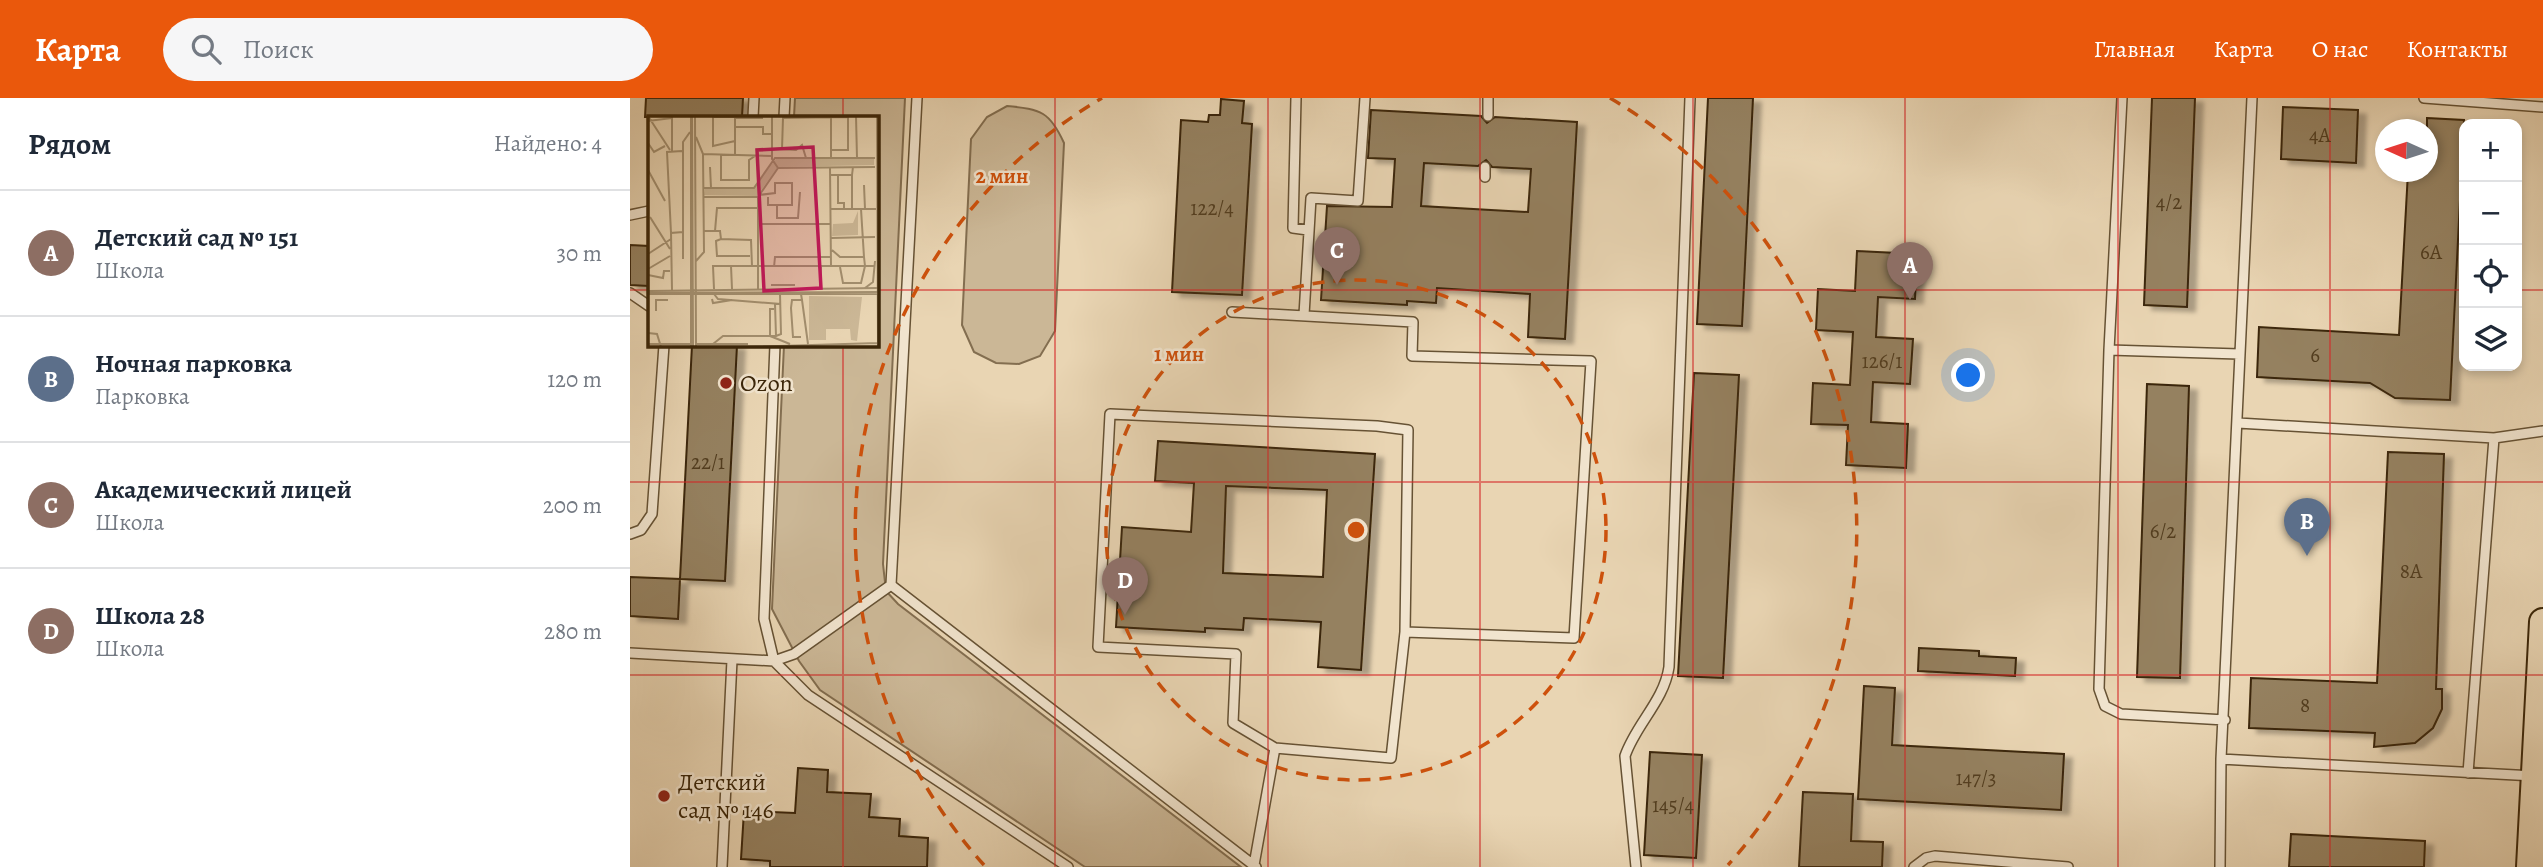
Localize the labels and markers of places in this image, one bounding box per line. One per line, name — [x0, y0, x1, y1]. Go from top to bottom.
pin: C — [1314, 227, 1360, 285]
pin: A — [1887, 242, 1933, 300]
place label: Ozon — [740, 367, 793, 399]
marker: Ozon — [718, 375, 734, 391]
pin: B — [2284, 498, 2330, 556]
centre of rings — [1344, 518, 1368, 542]
pin: D — [1102, 557, 1148, 615]
place label: Детский сад № 146 — [678, 766, 774, 826]
marker: Детский сад № 146 — [656, 788, 672, 804]

